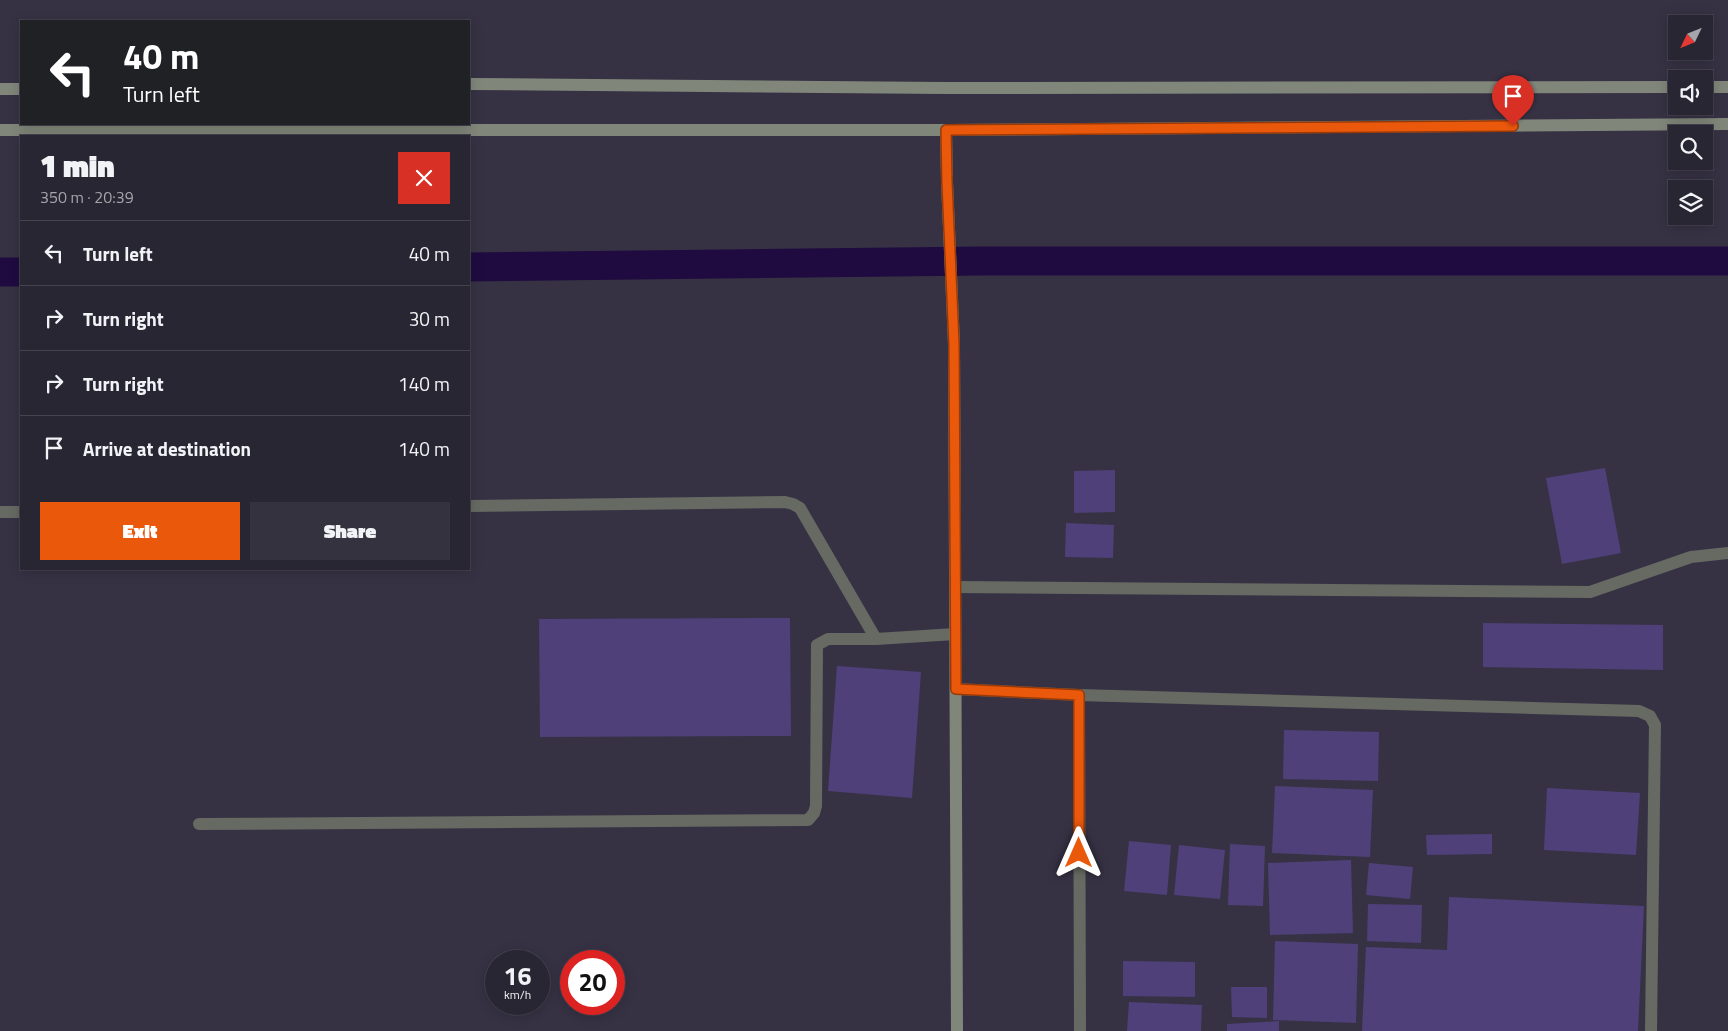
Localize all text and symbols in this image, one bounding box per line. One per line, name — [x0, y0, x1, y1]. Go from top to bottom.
north arrow — [1668, 15, 1712, 60]
map controls — [1668, 15, 1713, 225]
text: 40 m — [123, 29, 199, 83]
icon: left — [40, 40, 105, 105]
button: sound — [1668, 70, 1713, 115]
pin — [1492, 75, 1534, 126]
text: Turn left — [123, 77, 200, 111]
icon: arrive — [1499, 82, 1527, 110]
button: search — [1668, 125, 1713, 170]
text: 1 min — [40, 143, 115, 189]
button: close — [398, 152, 450, 204]
button: layers — [1668, 180, 1713, 225]
text: 350 m · 20:39 — [40, 185, 134, 209]
icon: left — [40, 239, 68, 267]
text: Turn left — [83, 239, 153, 268]
text: 40 m — [409, 239, 450, 268]
icon: right — [40, 304, 68, 332]
text: Turn right — [83, 304, 164, 333]
text: 30 m — [409, 304, 450, 333]
icon: right — [40, 369, 68, 397]
text: Turn right — [83, 369, 164, 398]
text: 140 m — [398, 369, 450, 398]
icon: arrive — [40, 434, 68, 462]
text: Arrive at destination — [83, 434, 251, 463]
text: 140 m — [398, 434, 450, 463]
button: Exit — [40, 502, 240, 560]
button: Share — [250, 502, 450, 560]
position arrow — [1052, 826, 1104, 878]
speed limit sign: 20 — [560, 950, 625, 1015]
text: 16 — [503, 957, 532, 995]
text: km/h — [504, 985, 531, 1004]

